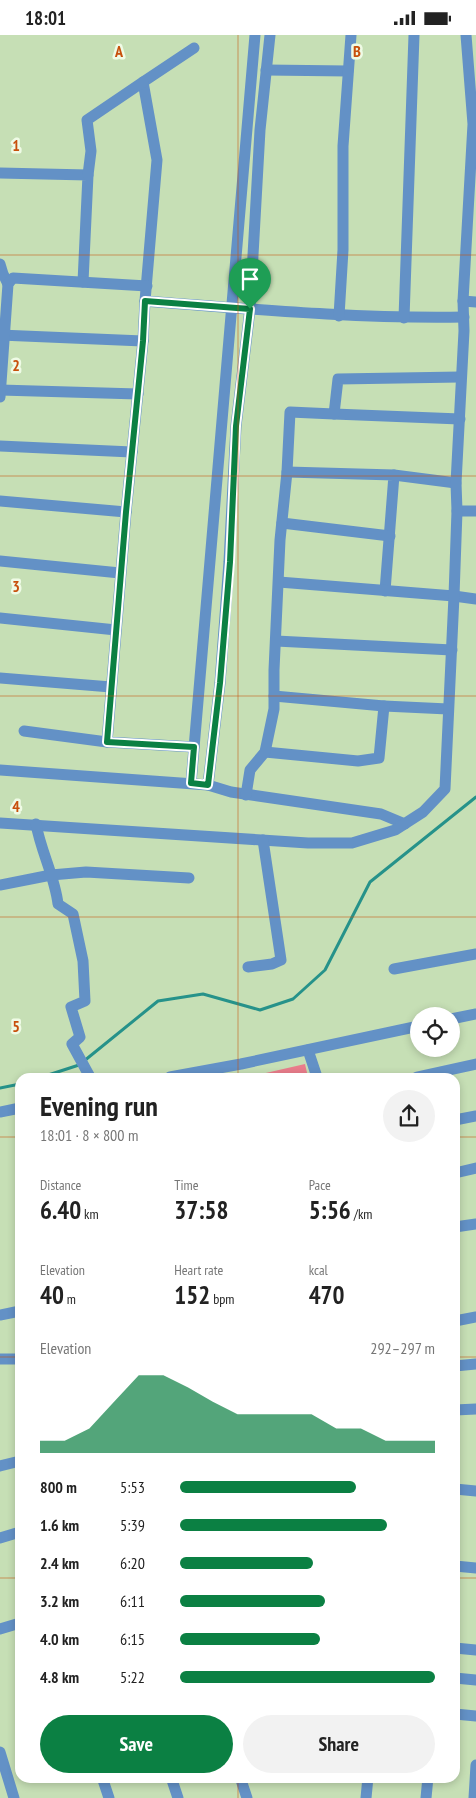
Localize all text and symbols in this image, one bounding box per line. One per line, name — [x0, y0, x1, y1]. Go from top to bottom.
text: 18:01 — [25, 6, 66, 30]
text: A — [114, 41, 124, 61]
text: B — [353, 41, 361, 61]
text: 1 — [12, 135, 20, 155]
pin — [229, 258, 271, 309]
icon: arrive — [236, 265, 264, 293]
text: 2 — [12, 355, 20, 375]
text: 3 — [12, 576, 20, 596]
text: 4 — [12, 796, 20, 816]
map controls — [410, 1007, 460, 1057]
button: locate — [410, 1007, 460, 1057]
text: 5 — [12, 1016, 20, 1036]
text: Evening run — [40, 1087, 158, 1124]
button: share — [383, 1090, 435, 1142]
text: 18:01 · 8 × 800 m — [40, 1125, 138, 1145]
text: Distance — [40, 1176, 81, 1194]
text: Time — [174, 1176, 199, 1194]
text: Pace — [309, 1176, 331, 1194]
text: 6.40 — [40, 1194, 81, 1226]
text: 37:58 — [174, 1194, 228, 1226]
text: 5:56 — [309, 1194, 351, 1226]
text: km — [81, 1205, 99, 1223]
text: /km — [351, 1205, 372, 1223]
text: Elevation — [40, 1261, 85, 1279]
text: Heart rate — [174, 1261, 223, 1279]
text: kcal — [309, 1261, 328, 1279]
text: 40 — [40, 1279, 64, 1311]
text: 152 — [174, 1279, 210, 1311]
text: 470 — [309, 1279, 345, 1311]
text: m — [64, 1290, 76, 1308]
text: bpm — [210, 1290, 234, 1308]
text: Elevation — [40, 1338, 91, 1358]
text: 292–297 m — [370, 1338, 435, 1358]
text: 800 m — [40, 1477, 77, 1497]
text: 5:53 — [120, 1477, 145, 1497]
text: 1.6 km — [40, 1515, 79, 1535]
text: 5:39 — [120, 1515, 145, 1535]
text: 2.4 km — [40, 1553, 79, 1573]
text: 6:20 — [120, 1553, 145, 1573]
text: 3.2 km — [40, 1591, 79, 1611]
text: 6:11 — [120, 1591, 145, 1611]
text: 4.0 km — [40, 1629, 79, 1649]
text: 6:15 — [120, 1629, 145, 1649]
text: 4.8 km — [40, 1667, 79, 1687]
text: 5:22 — [120, 1667, 145, 1687]
button: Save — [40, 1715, 233, 1773]
button: Share — [243, 1715, 435, 1773]

